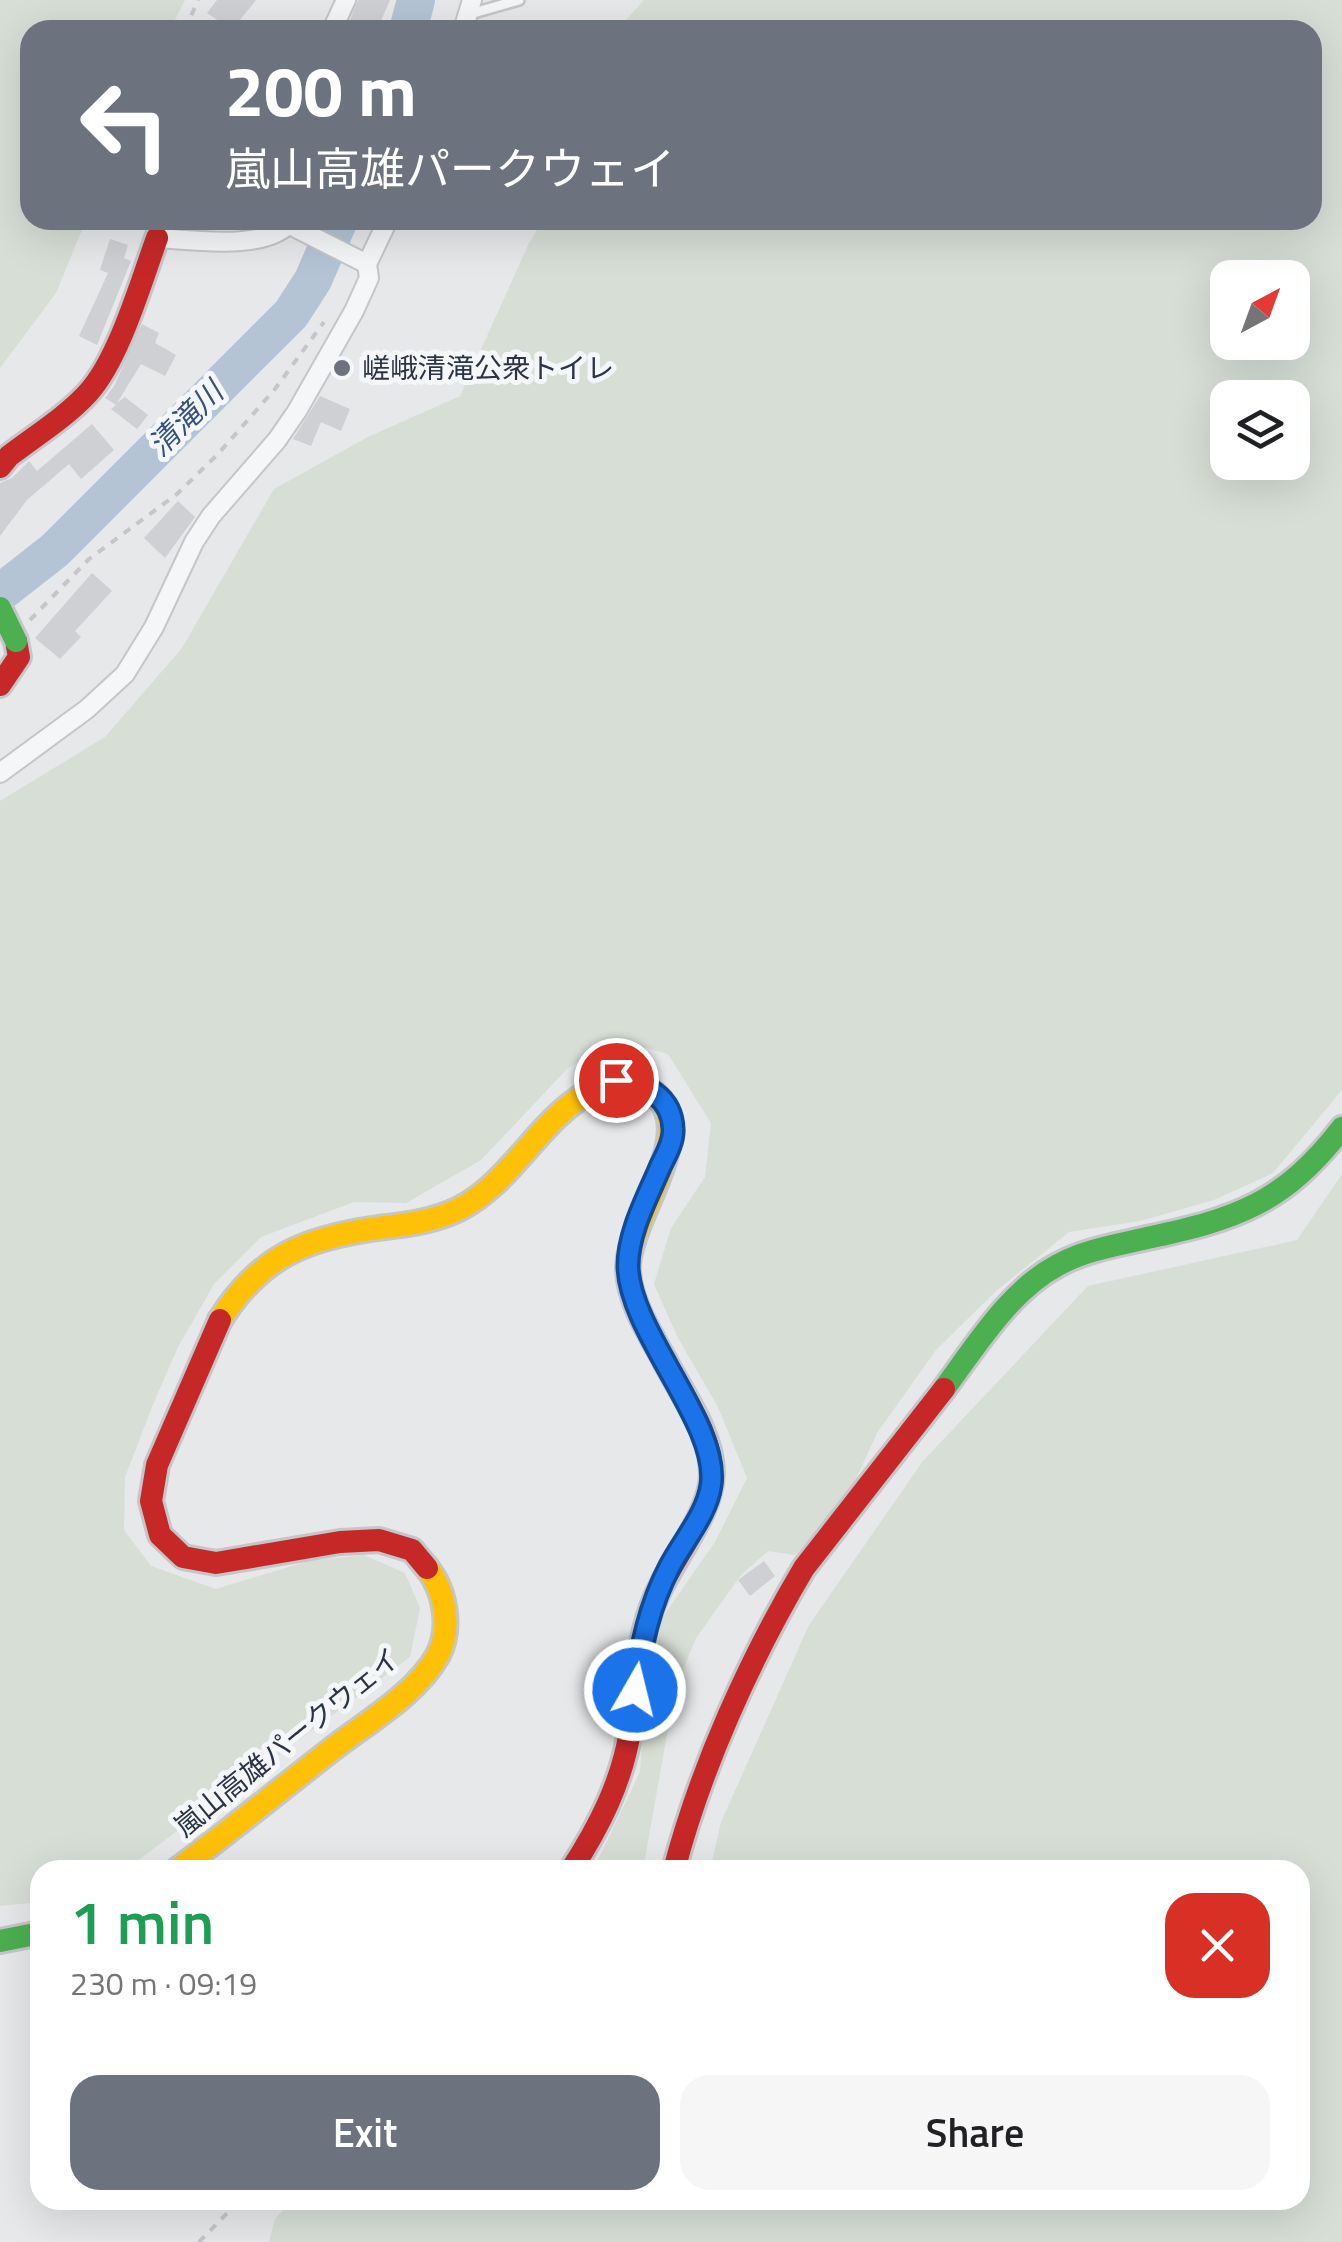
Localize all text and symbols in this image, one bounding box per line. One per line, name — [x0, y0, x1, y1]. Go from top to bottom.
text: 200 m — [225, 37, 417, 143]
icon: left — [60, 60, 190, 190]
text: 嵐山高雄パークウェイ — [225, 134, 675, 202]
north arrow — [1210, 260, 1310, 360]
map controls — [1210, 260, 1310, 480]
place label: 嵯峨清滝公衆トイレ — [362, 346, 614, 389]
marker: 嵯峨清滝公衆トイレ — [331, 357, 353, 379]
water label: 清滝川 — [137, 368, 235, 466]
button: layers — [1210, 380, 1310, 480]
pin — [574, 1038, 659, 1123]
icon: arrive — [589, 1053, 644, 1108]
street label: 嵐山高雄パークウェイ — [164, 1637, 409, 1846]
position arrow — [583, 1638, 687, 1742]
text: 1 min — [70, 1876, 214, 1967]
button: close — [1165, 1893, 1270, 1998]
text: 230 m · 09:19 — [70, 1959, 257, 2007]
button: Exit — [70, 2075, 660, 2190]
button: Share — [680, 2075, 1270, 2190]

